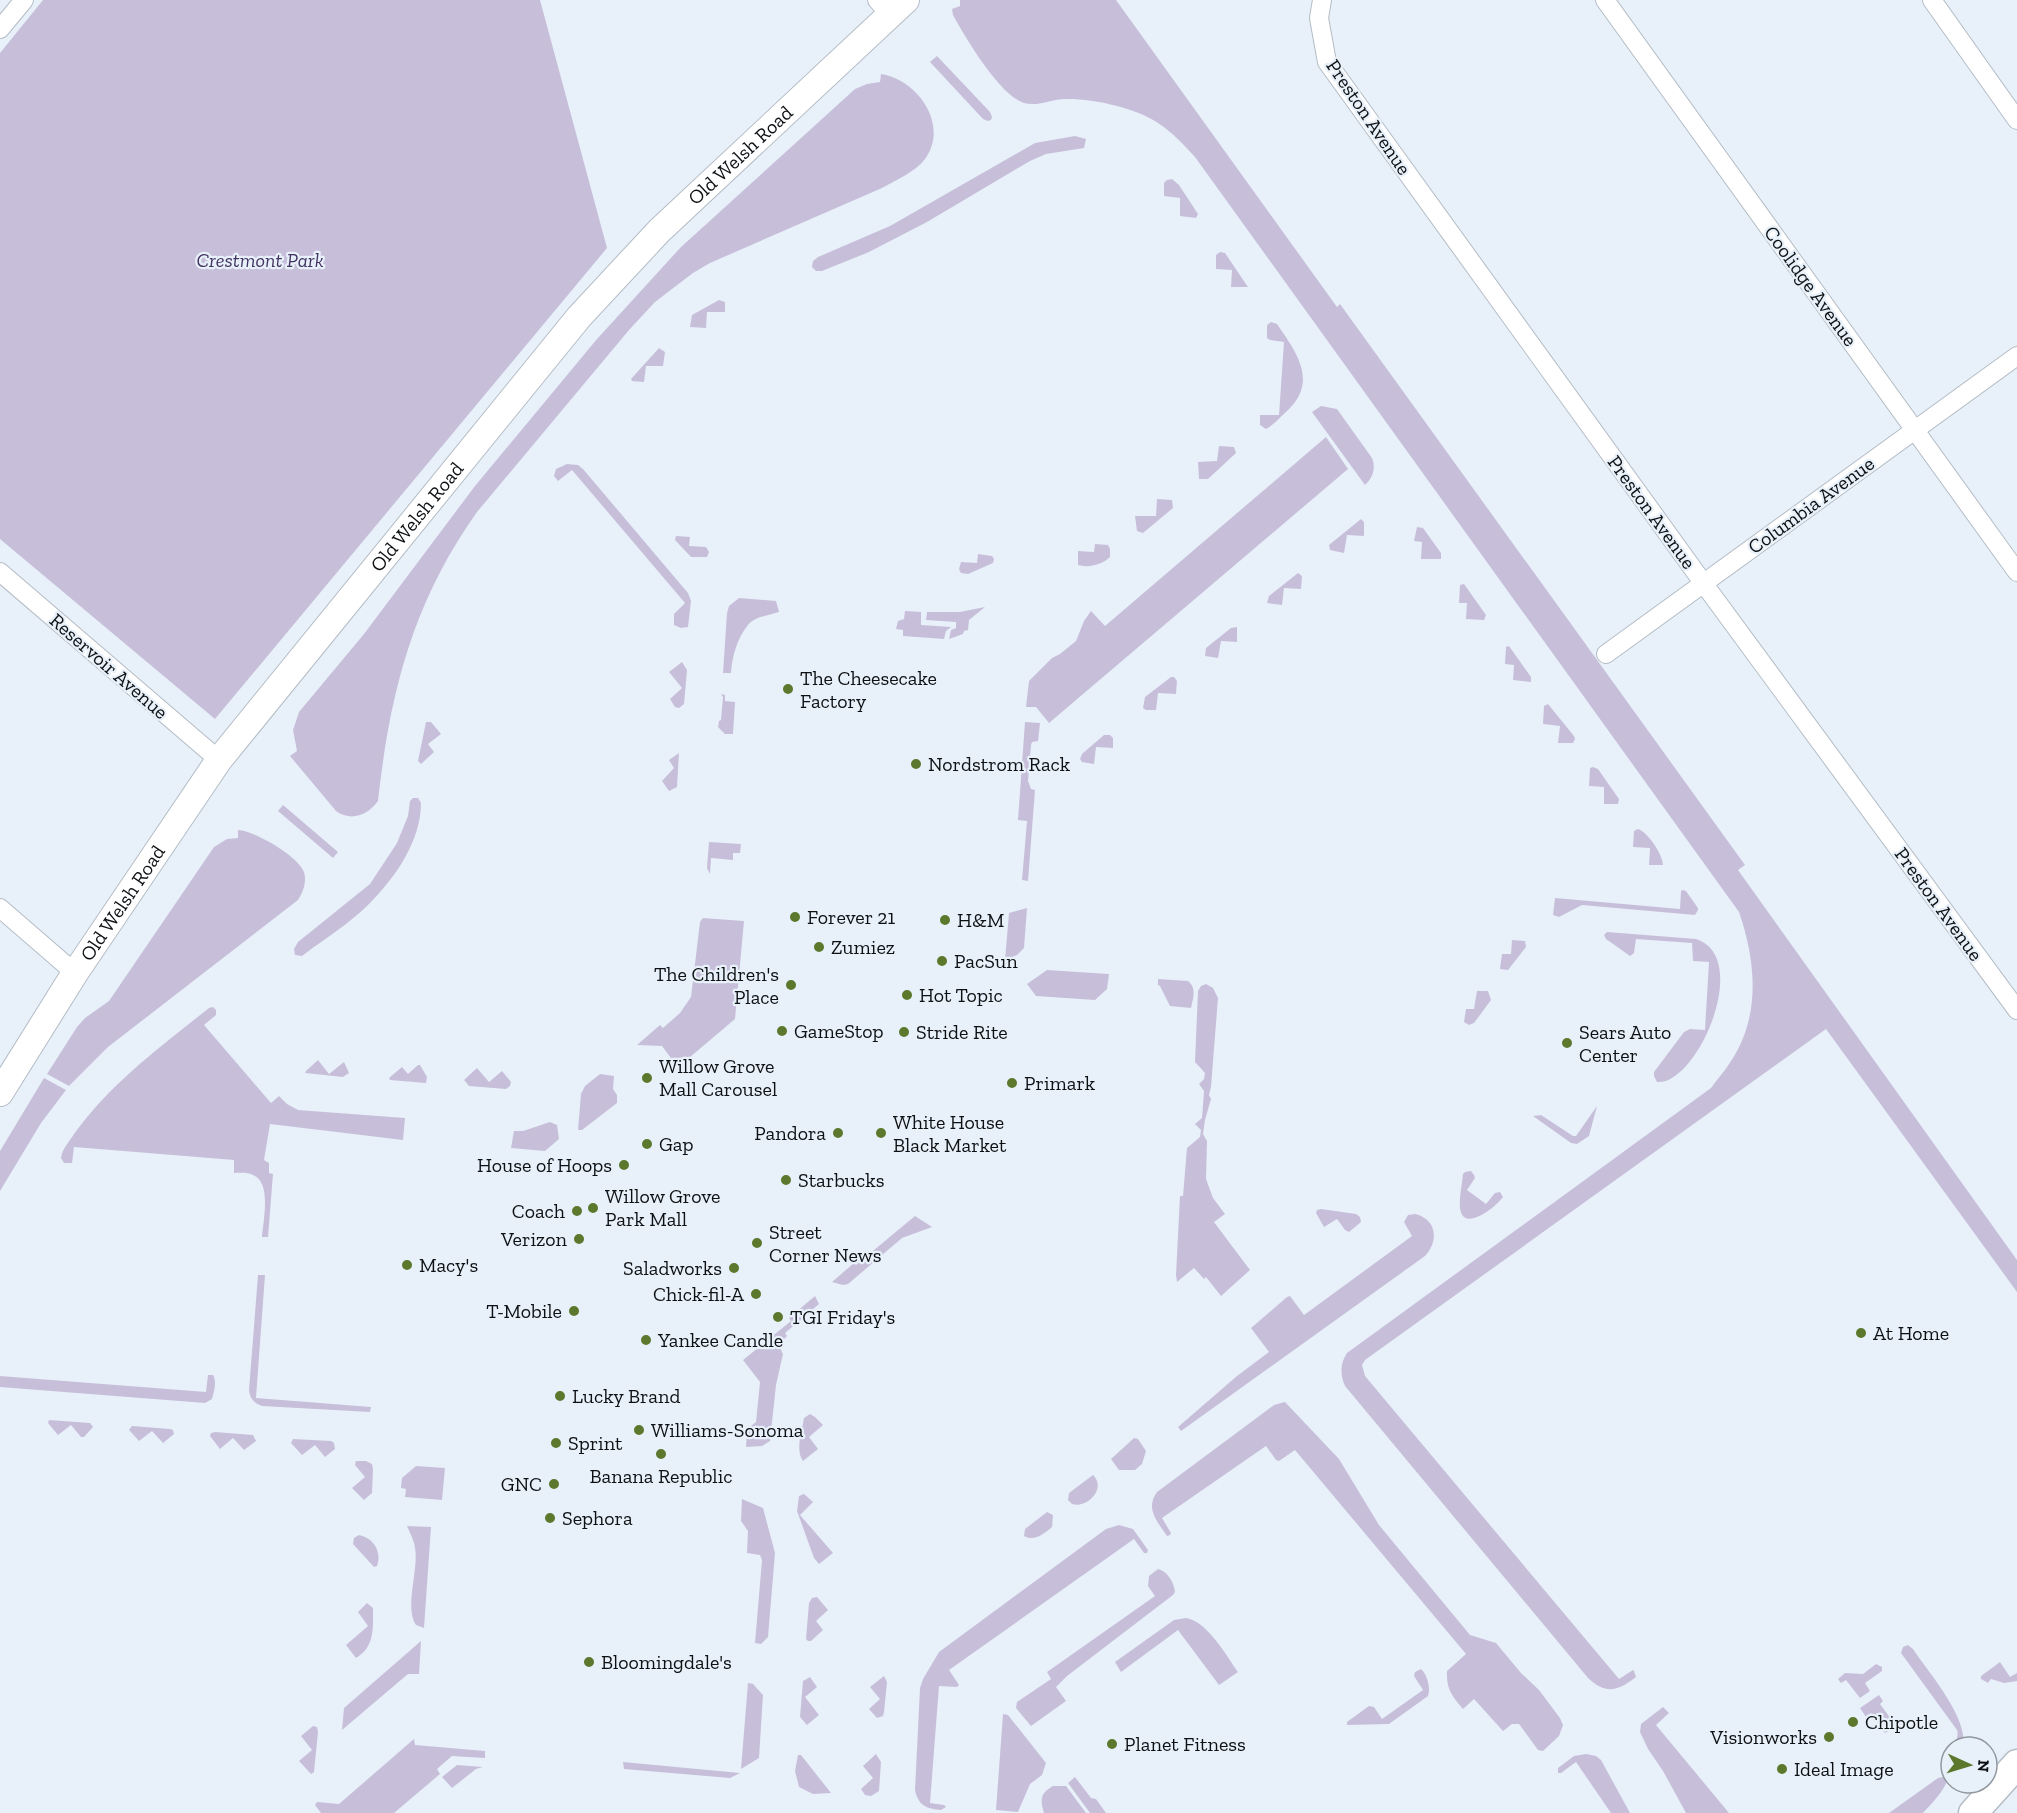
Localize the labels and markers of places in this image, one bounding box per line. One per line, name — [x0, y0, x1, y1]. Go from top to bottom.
place label: The Cheesecake Factory — [800, 666, 937, 713]
marker: The Cheesecake Factory — [781, 682, 795, 696]
place label: Nordstrom Rack — [928, 752, 1071, 776]
marker: Nordstrom Rack — [909, 757, 923, 771]
place label: Forever 21 — [807, 905, 896, 929]
place label: H&M — [957, 908, 1004, 932]
marker: Forever 21 — [788, 910, 802, 924]
marker: H&M — [938, 913, 952, 927]
place label: Zumiez — [831, 935, 895, 959]
marker: Zumiez — [812, 940, 826, 954]
place label: PacSun — [954, 949, 1018, 973]
marker: PacSun — [935, 954, 949, 968]
place label: The Children's Place — [654, 962, 779, 1009]
marker: The Children's Place — [784, 978, 798, 992]
place label: Hot Topic — [919, 983, 1003, 1007]
marker: Hot Topic — [900, 988, 914, 1002]
place label: GameStop — [794, 1019, 883, 1043]
place label: Stride Rite — [916, 1020, 1008, 1044]
place label: Sears Auto Center — [1579, 1020, 1671, 1067]
marker: GameStop — [775, 1024, 789, 1038]
marker: Stride Rite — [897, 1025, 911, 1039]
marker: Sears Auto Center — [1560, 1036, 1574, 1050]
place label: Willow Grove Mall Carousel — [659, 1054, 777, 1101]
marker: Willow Grove Mall Carousel — [640, 1071, 654, 1085]
place label: Primark — [1024, 1071, 1096, 1095]
marker: Primark — [1005, 1076, 1019, 1090]
place label: White House Black Market — [893, 1110, 1007, 1157]
place label: Pandora — [754, 1121, 826, 1145]
marker: Pandora — [831, 1126, 845, 1140]
marker: White House Black Market — [874, 1126, 888, 1140]
place label: Gap — [659, 1132, 693, 1156]
marker: Gap — [640, 1137, 654, 1151]
place label: House of Hoops — [477, 1153, 612, 1177]
marker: House of Hoops — [617, 1158, 631, 1172]
place label: Starbucks — [798, 1168, 884, 1192]
marker: Starbucks — [779, 1173, 793, 1187]
place label: Willow Grove Park Mall — [605, 1184, 720, 1231]
place label: Coach — [512, 1199, 566, 1223]
marker: Willow Grove Park Mall — [586, 1201, 600, 1215]
marker: Coach — [570, 1204, 584, 1218]
place label: Street Corner News — [769, 1220, 881, 1267]
place label: Verizon — [500, 1227, 568, 1251]
marker: Verizon — [572, 1232, 586, 1246]
marker: Street Corner News — [750, 1236, 764, 1250]
place label: Macy's — [419, 1253, 478, 1277]
place label: Saladworks — [623, 1256, 722, 1280]
marker: Macy's — [400, 1258, 414, 1272]
marker: Saladworks — [727, 1261, 741, 1275]
place label: Chick-fil-A — [653, 1282, 745, 1306]
marker: Chick-fil-A — [749, 1287, 763, 1301]
place label: T-Mobile — [486, 1299, 562, 1323]
marker: T-Mobile — [567, 1304, 581, 1318]
place label: TGI Friday's — [790, 1305, 895, 1329]
marker: TGI Friday's — [771, 1310, 785, 1324]
place label: At Home — [1873, 1321, 1949, 1345]
marker: At Home — [1854, 1326, 1868, 1340]
place label: Yankee Candle — [657, 1328, 783, 1352]
marker: Yankee Candle — [639, 1333, 653, 1347]
place label: Lucky Brand — [572, 1384, 680, 1408]
marker: Lucky Brand — [553, 1389, 567, 1403]
place label: Williams-Sonoma — [651, 1418, 804, 1442]
marker: Williams-Sonoma — [632, 1423, 646, 1437]
place label: Sprint — [568, 1431, 623, 1455]
marker: Sprint — [549, 1436, 563, 1450]
marker: Banana Republic — [654, 1447, 668, 1461]
place label: Banana Republic — [589, 1464, 733, 1488]
place label: GNC — [501, 1472, 542, 1496]
marker: GNC — [547, 1477, 561, 1491]
place label: Sephora — [562, 1506, 633, 1530]
marker: Sephora — [543, 1511, 557, 1525]
place label: Bloomingdale's — [601, 1650, 732, 1674]
marker: Bloomingdale's — [582, 1655, 596, 1669]
place label: Chipotle — [1865, 1710, 1938, 1734]
marker: Chipotle — [1846, 1715, 1860, 1729]
place label: Visionworks — [1709, 1725, 1817, 1749]
marker: Visionworks — [1822, 1730, 1836, 1744]
place label: Planet Fitness — [1124, 1732, 1246, 1756]
marker: Planet Fitness — [1105, 1737, 1119, 1751]
place label: Ideal Image — [1794, 1757, 1894, 1781]
marker: Ideal Image — [1775, 1762, 1789, 1776]

